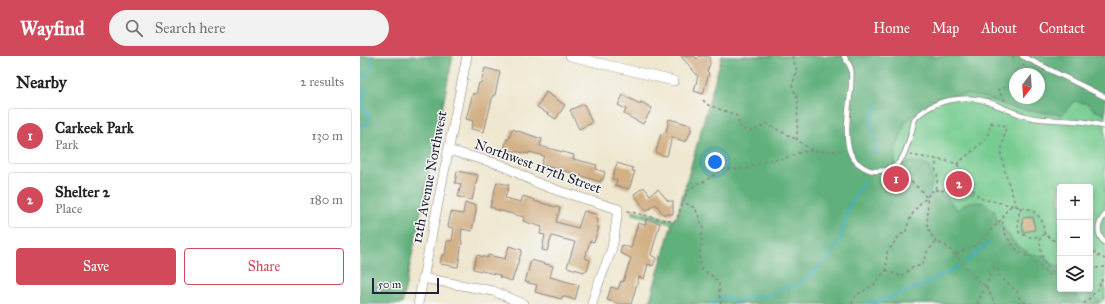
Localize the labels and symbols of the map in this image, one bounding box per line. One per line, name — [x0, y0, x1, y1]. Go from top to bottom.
north arrow — [1009, 68, 1045, 104]
street label: 12th Avenue Northwest — [408, 109, 451, 245]
street label: Northwest 117th Street — [472, 136, 604, 197]
your location — [705, 152, 725, 172]
pin: 1 — [883, 164, 909, 194]
pin: 2 — [946, 169, 972, 199]
scale bar — [372, 276, 439, 295]

